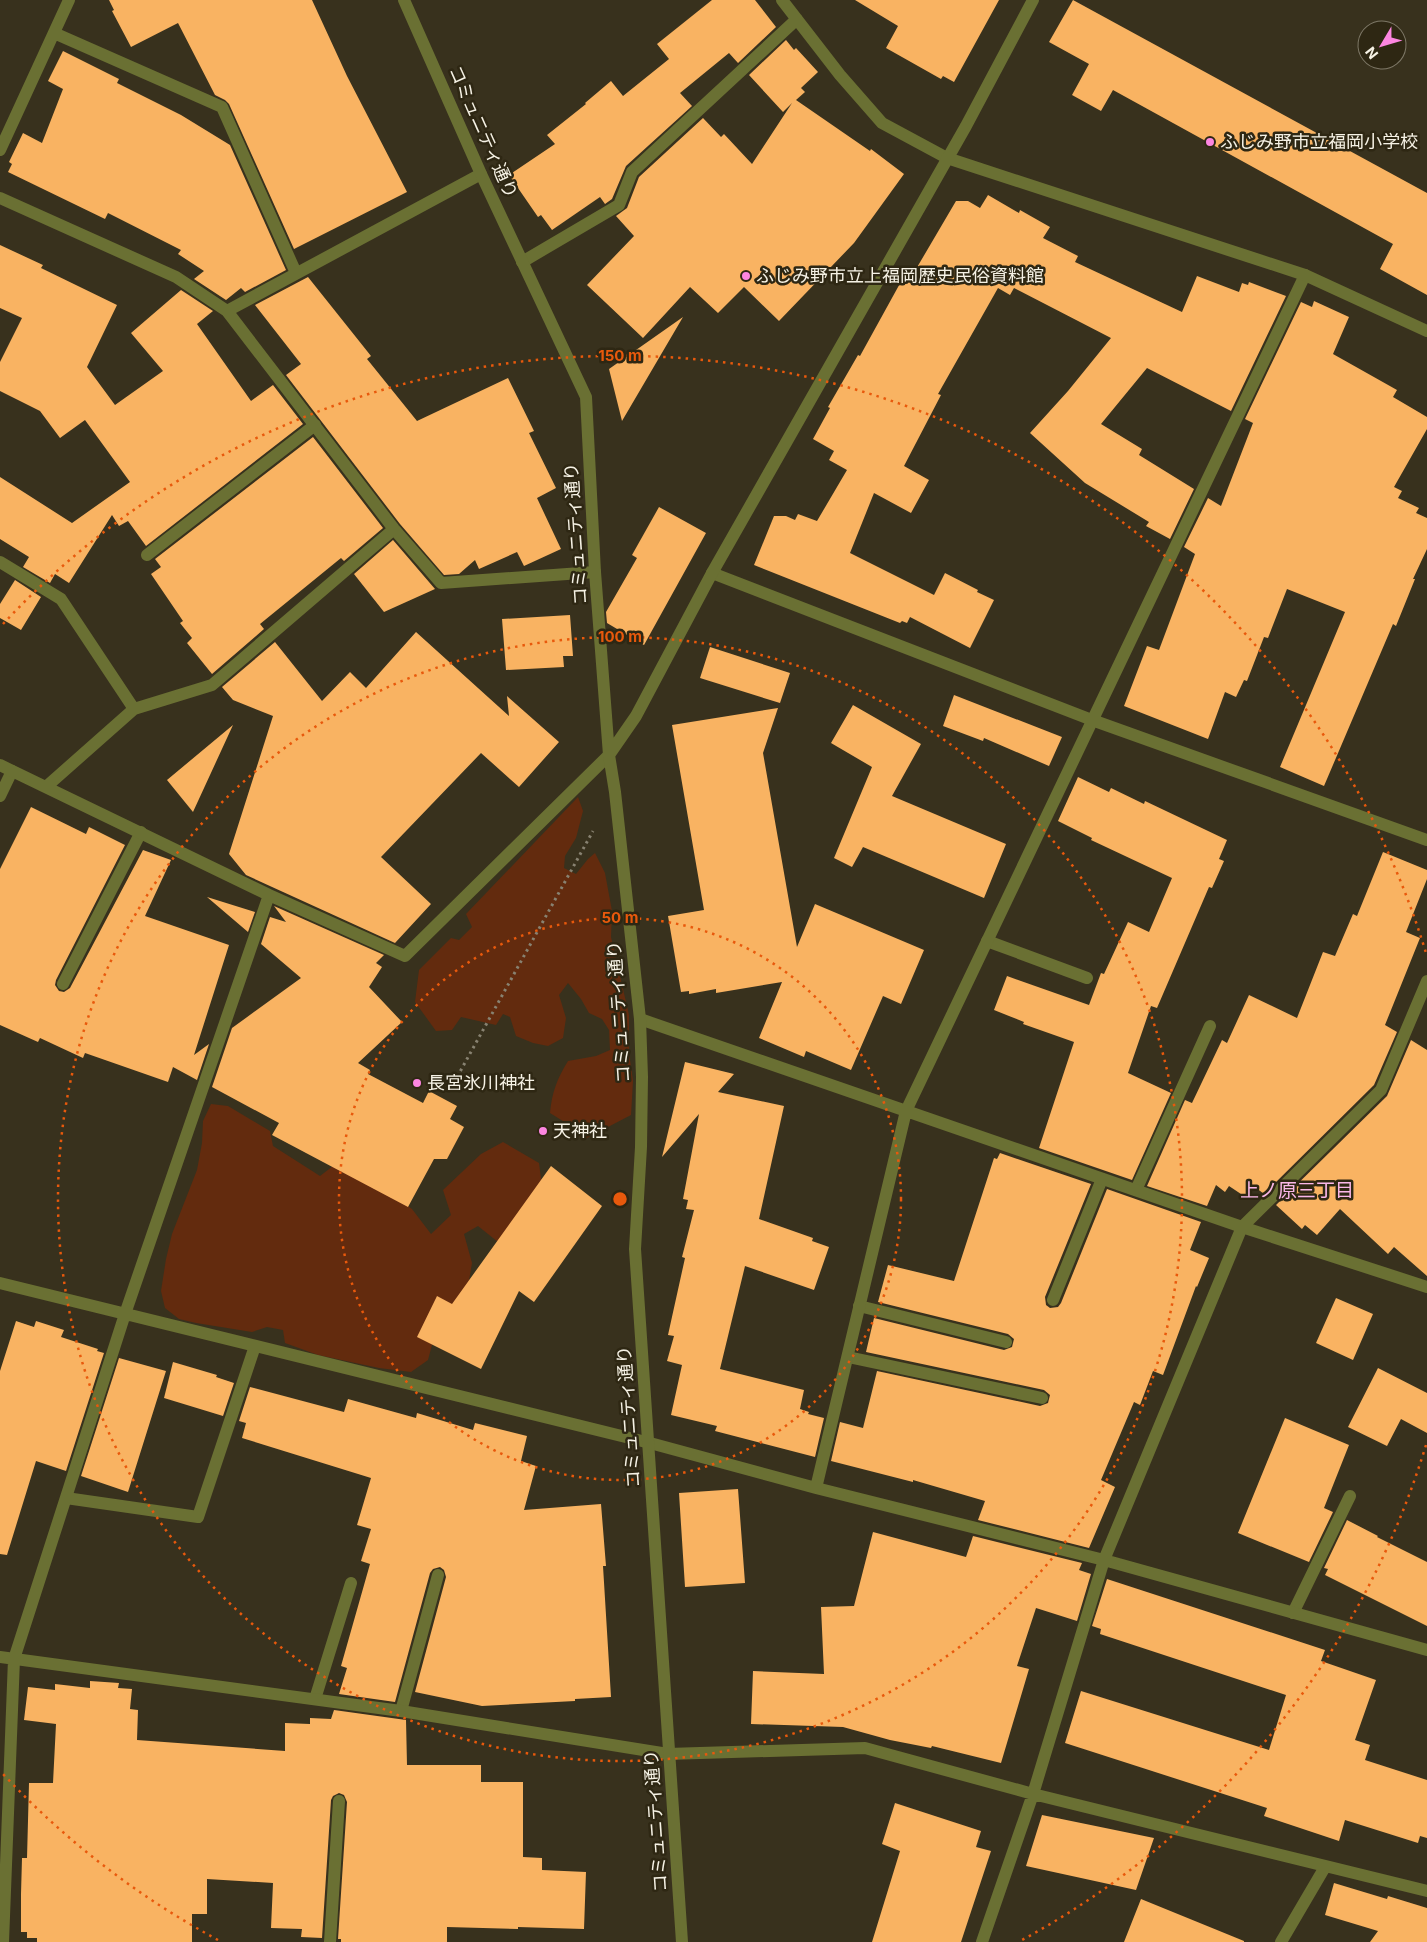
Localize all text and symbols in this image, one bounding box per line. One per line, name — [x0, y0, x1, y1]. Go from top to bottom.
north arrow — [1357, 20, 1407, 70]
text: N — [1361, 44, 1381, 63]
street label: コミュニティ通り — [445, 62, 522, 201]
place label: ふじみ野市立福岡小学校 — [1220, 131, 1418, 152]
marker: ふじみ野市立福岡小学校 — [1204, 136, 1216, 148]
place label: ふじみ野市立上福岡歴史民俗資料館 — [756, 265, 1044, 286]
marker: ふじみ野市立上福岡歴史民俗資料館 — [740, 270, 752, 282]
text: 150 m — [598, 346, 642, 365]
street label: コミュニティ通り — [560, 462, 591, 606]
text: 100 m — [598, 627, 642, 646]
text: 50 m — [602, 908, 638, 927]
street label: コミュニティ通り — [603, 940, 634, 1084]
place label: 長宮氷川神社 — [427, 1072, 535, 1093]
marker: 長宮氷川神社 — [411, 1077, 423, 1089]
place label: 天神社 — [553, 1120, 607, 1141]
marker: 天神社 — [537, 1125, 549, 1137]
district label: 上ノ原三丁目 — [1240, 1179, 1354, 1202]
centre of rings — [611, 1190, 629, 1208]
street label: コミュニティ通り — [613, 1345, 644, 1489]
street label: コミュニティ通り — [640, 1749, 671, 1893]

